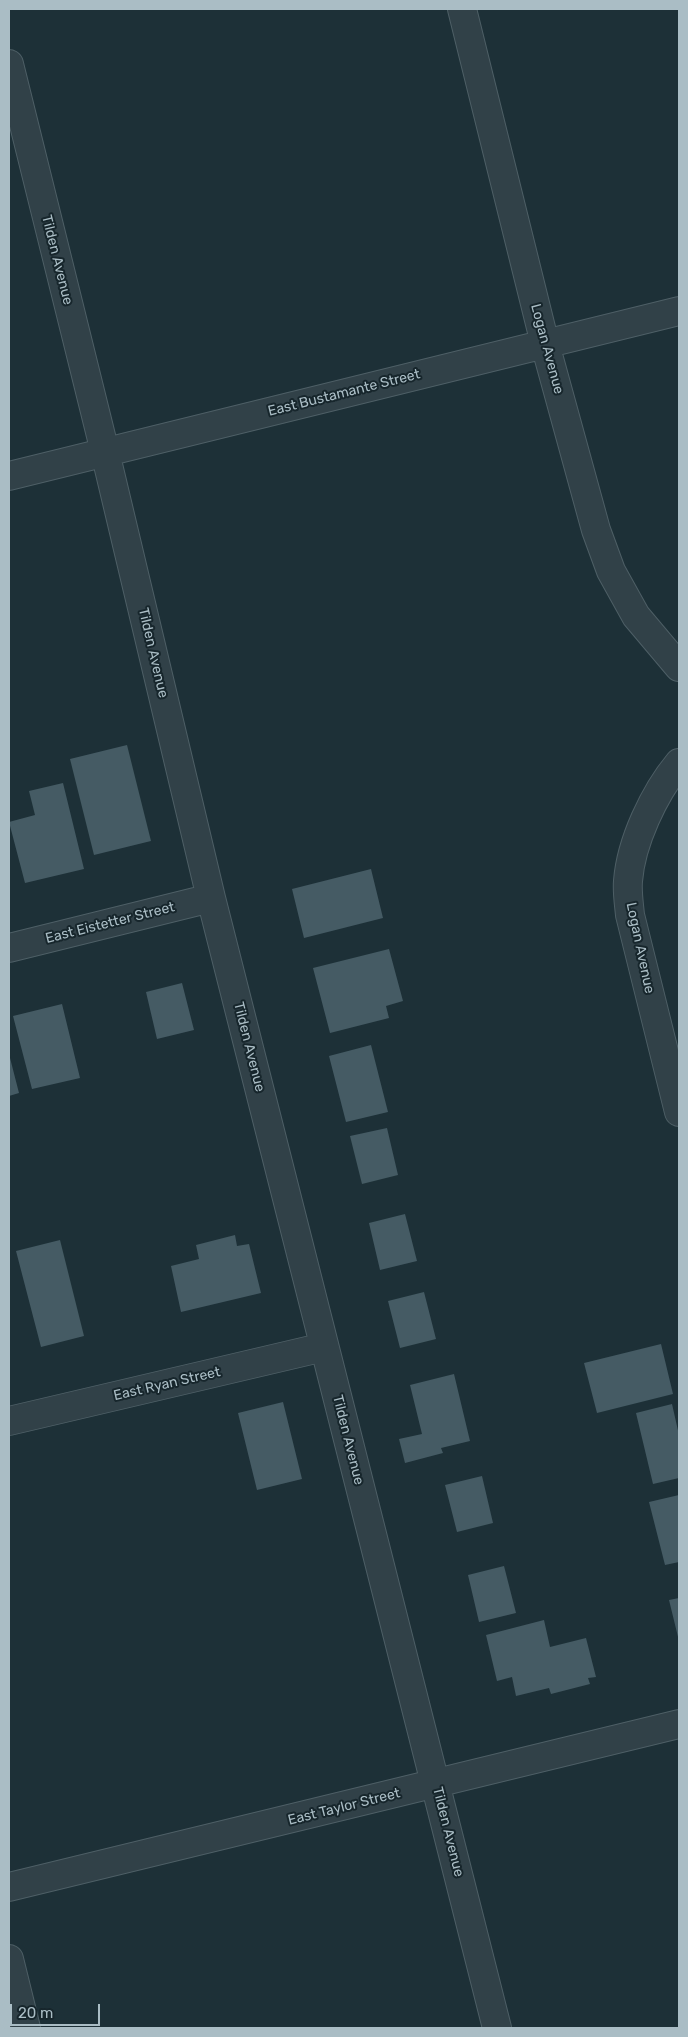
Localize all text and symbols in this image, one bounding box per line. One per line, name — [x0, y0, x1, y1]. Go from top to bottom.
street label: Tilden Avenue — [38, 213, 76, 307]
street label: Logan Avenue — [527, 302, 567, 396]
street label: East Bustamante Street — [266, 366, 422, 420]
street label: Tilden Avenue — [134, 606, 172, 700]
street label: East Eistetter Street — [44, 899, 176, 947]
street label: Logan Avenue — [622, 901, 658, 995]
street label: Tilden Avenue — [230, 1000, 268, 1094]
street label: East Ryan Street — [112, 1364, 222, 1404]
street label: Tilden Avenue — [329, 1393, 367, 1487]
street label: East Taylor Street — [286, 1785, 402, 1829]
street label: Tilden Avenue — [429, 1785, 467, 1879]
scale bar — [12, 1994, 102, 2026]
text: 20 m — [18, 2004, 53, 2022]

